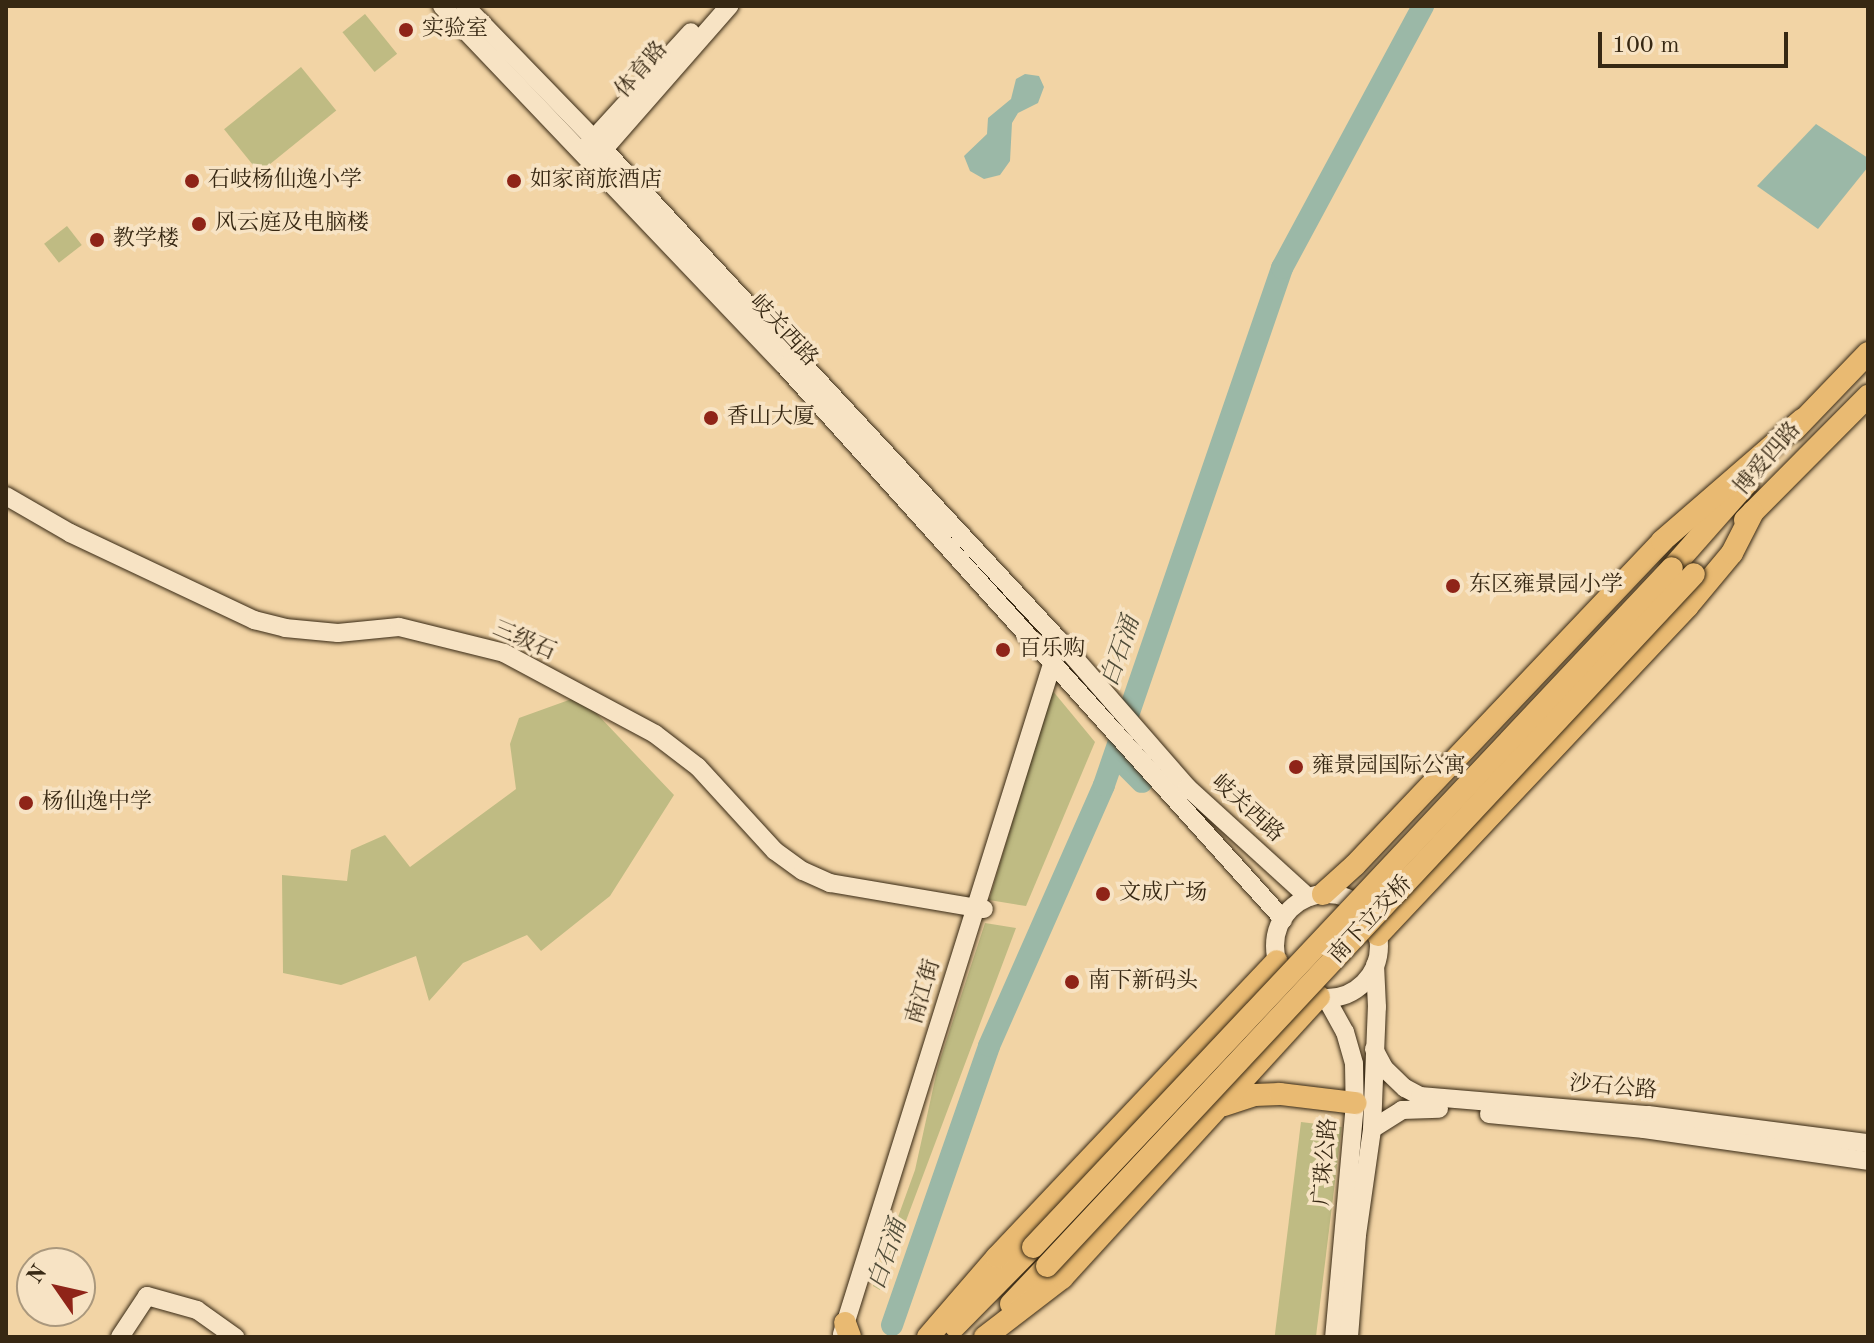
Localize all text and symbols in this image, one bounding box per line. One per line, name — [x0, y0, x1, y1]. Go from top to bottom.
scale bar — [1602, 16, 1792, 66]
place label: 实验室 — [422, 17, 488, 43]
marker: 实验室 — [397, 21, 415, 39]
text: 100 m — [1612, 34, 1680, 58]
street label: 体育路 — [610, 36, 674, 104]
place label: 石岐杨仙逸小学 — [208, 168, 362, 194]
place label: 如家商旅酒店 — [530, 168, 662, 194]
marker: 石岐杨仙逸小学 — [183, 172, 201, 190]
marker: 如家商旅酒店 — [505, 172, 523, 190]
place label: 风云庭及电脑楼 — [215, 211, 369, 237]
marker: 风云庭及电脑楼 — [190, 215, 208, 233]
place label: 教学楼 — [113, 227, 179, 253]
marker: 教学楼 — [88, 231, 106, 249]
street label: 岐关西路 — [743, 290, 823, 372]
place label: 香山大厦 — [727, 405, 815, 431]
marker: 香山大厦 — [702, 409, 720, 427]
street label: 博爱四路 — [1729, 417, 1807, 501]
place label: 东区雍景园小学 — [1469, 573, 1623, 599]
marker: 东区雍景园小学 — [1444, 577, 1462, 595]
water label: 白石涌 — [1097, 613, 1147, 691]
street label: 三级石 — [488, 616, 560, 666]
place label: 百乐购 — [1019, 637, 1085, 663]
marker: 百乐购 — [994, 641, 1012, 659]
place label: 雍景园国际公寓 — [1312, 754, 1466, 780]
marker: 雍景园国际公寓 — [1287, 758, 1305, 776]
street label: 岐关西路 — [1205, 770, 1289, 848]
place label: 杨仙逸中学 — [42, 790, 152, 816]
marker: 杨仙逸中学 — [17, 794, 35, 812]
street label: 南下立交桥 — [1324, 871, 1418, 969]
place label: 文成广场 — [1119, 881, 1207, 907]
marker: 文成广场 — [1094, 885, 1112, 903]
street label: 南江街 — [902, 957, 946, 1027]
place label: 南下新码头 — [1088, 969, 1198, 995]
marker: 南下新码头 — [1063, 973, 1081, 991]
street label: 沙石公路 — [1568, 1071, 1658, 1105]
street label: 广珠公路 — [1309, 1117, 1343, 1207]
water label: 白石涌 — [864, 1216, 914, 1294]
north arrow — [16, 1247, 96, 1327]
text: N — [24, 1262, 52, 1288]

